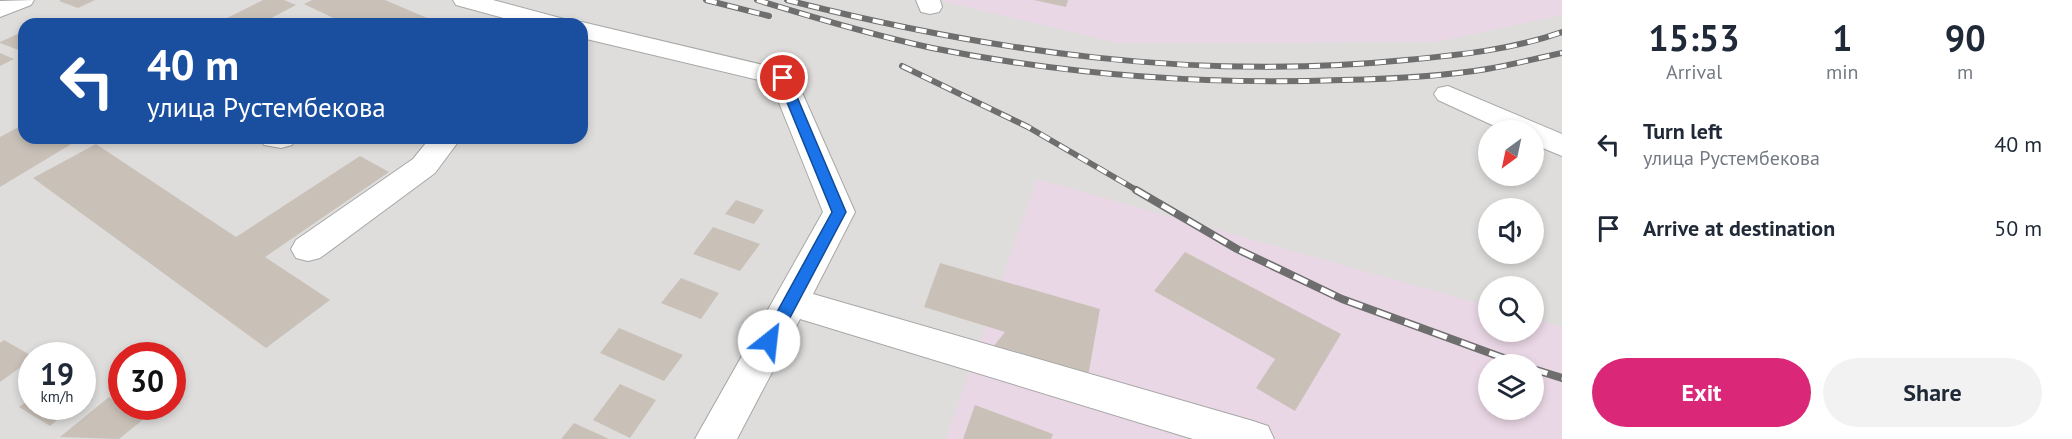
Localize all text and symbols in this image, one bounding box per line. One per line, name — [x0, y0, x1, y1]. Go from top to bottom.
text: 15:53 — [1648, 14, 1740, 61]
text: 1 — [1832, 14, 1852, 61]
text: 90 — [1945, 14, 1986, 61]
text: 40 m — [147, 37, 239, 92]
icon: left — [48, 42, 126, 120]
pin — [757, 52, 808, 103]
text: Arrival — [1666, 59, 1722, 85]
text: min — [1826, 59, 1859, 85]
text: m — [1957, 59, 1973, 85]
icon: arrive — [766, 61, 799, 94]
text: улица Рустембекова — [147, 90, 386, 124]
text: Turn left — [1643, 117, 1723, 145]
north arrow — [1478, 120, 1544, 186]
map controls — [1478, 120, 1544, 420]
icon: left — [1592, 128, 1625, 161]
text: 40 m — [1994, 130, 2042, 158]
text: улица Рустембекова — [1643, 145, 1820, 171]
button: sound — [1478, 198, 1544, 264]
icon: arrive — [1592, 212, 1625, 245]
text: Arrive at destination — [1643, 214, 1835, 242]
text: 50 m — [1994, 214, 2042, 242]
button: search — [1478, 276, 1544, 342]
position arrow — [737, 309, 801, 373]
speed limit sign: 30 — [108, 342, 186, 420]
text: 19 — [40, 354, 74, 393]
button: layers — [1478, 354, 1544, 420]
button: Exit — [1592, 358, 1811, 427]
button: Share — [1823, 358, 2042, 427]
text: km/h — [41, 387, 73, 406]

